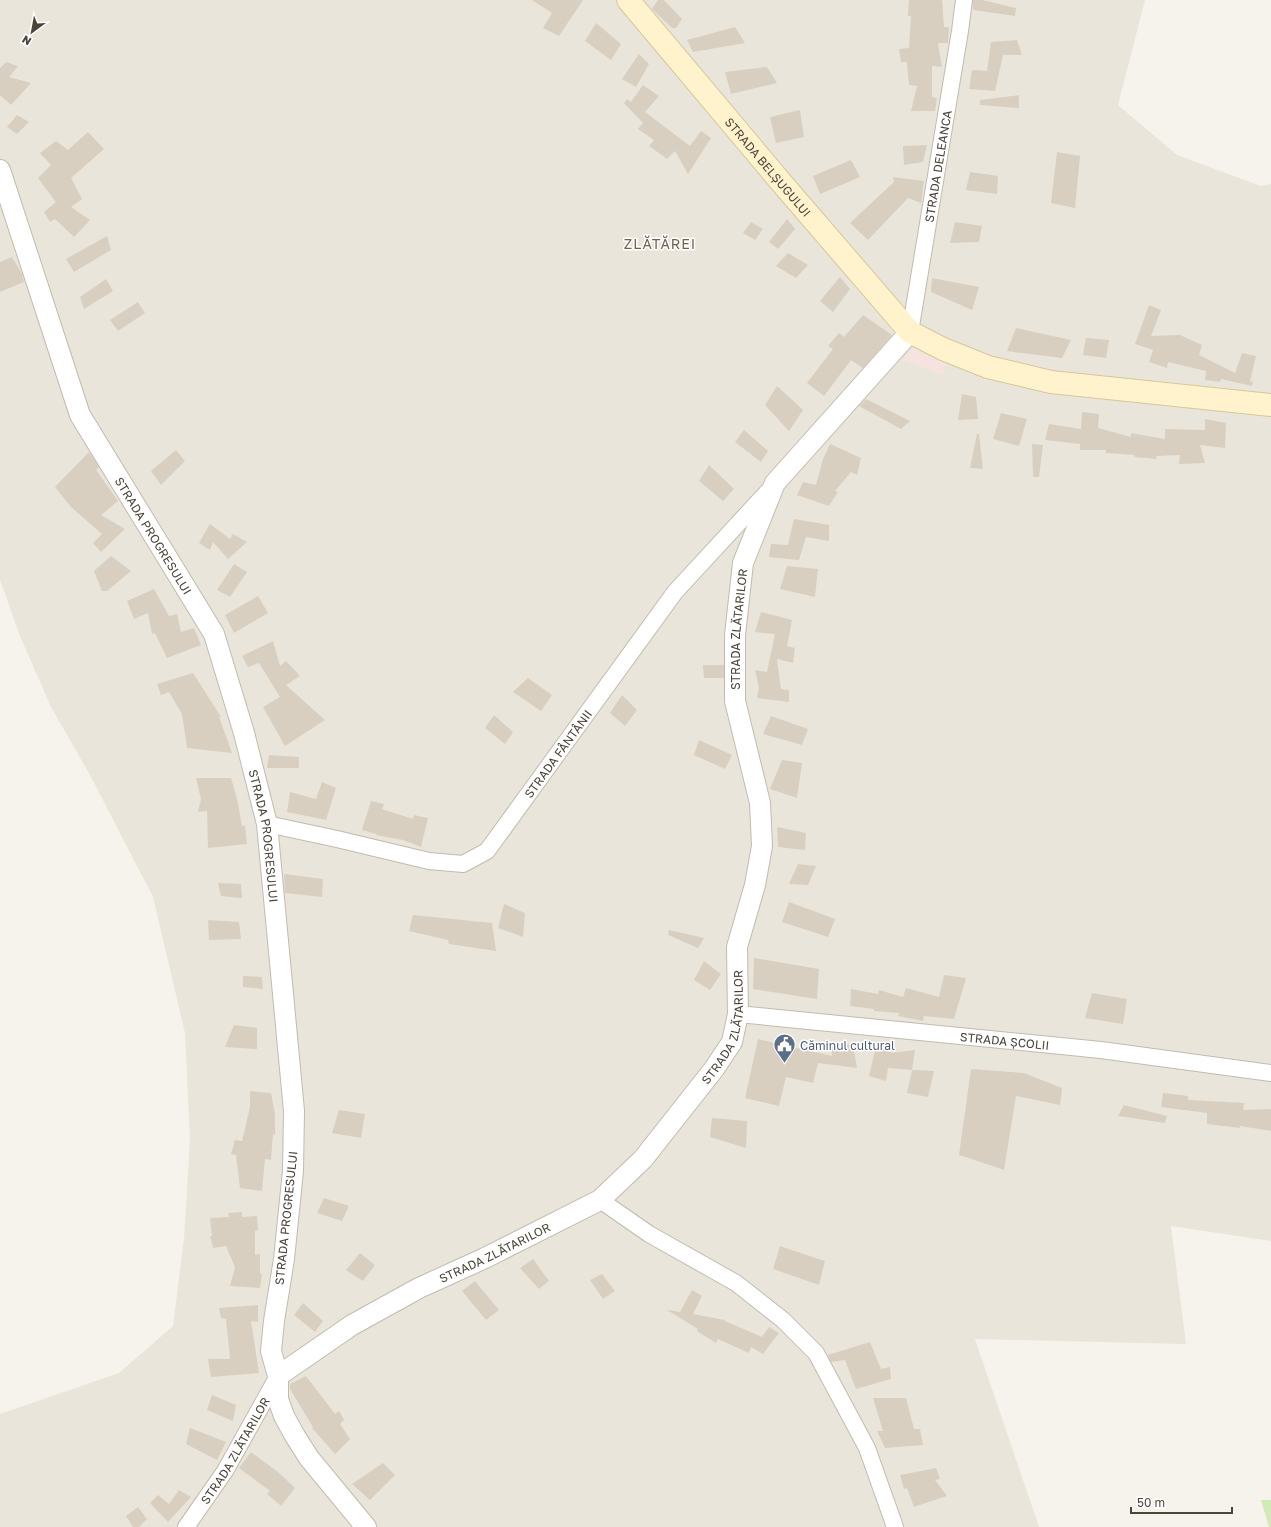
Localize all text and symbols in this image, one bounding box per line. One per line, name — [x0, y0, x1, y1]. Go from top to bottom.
north arrow — [12, 12, 52, 52]
text: N — [19, 33, 33, 49]
street label: STRADA DELEANCA — [921, 109, 954, 223]
street label: STRADA BELȘUGULUI — [722, 114, 815, 219]
district label: ZLĂTĂREI — [624, 235, 696, 252]
street label: STRADA PROGRESULUI — [112, 474, 195, 597]
street label: STRADA ZLĂTARILOR — [728, 568, 750, 690]
street label: STRADA FÂNTÂNII — [521, 707, 595, 801]
street label: STRADA PROGRESULUI — [246, 768, 282, 903]
street label: STRADA ZLĂTARILOR — [698, 970, 746, 1087]
street label: STRADA ȘCOLII — [959, 1029, 1050, 1052]
public building icon: Căminul cultural — [772, 1032, 798, 1065]
place label: Căminul cultural — [800, 1038, 895, 1053]
street label: STRADA PROGRESULUI — [272, 1150, 300, 1286]
street label: STRADA ZLĂTARILOR — [437, 1219, 553, 1285]
street label: STRADA ZLĂTARILOR — [197, 1394, 272, 1507]
scale bar — [1131, 1489, 1232, 1515]
text: 50 m — [1137, 1495, 1165, 1510]

